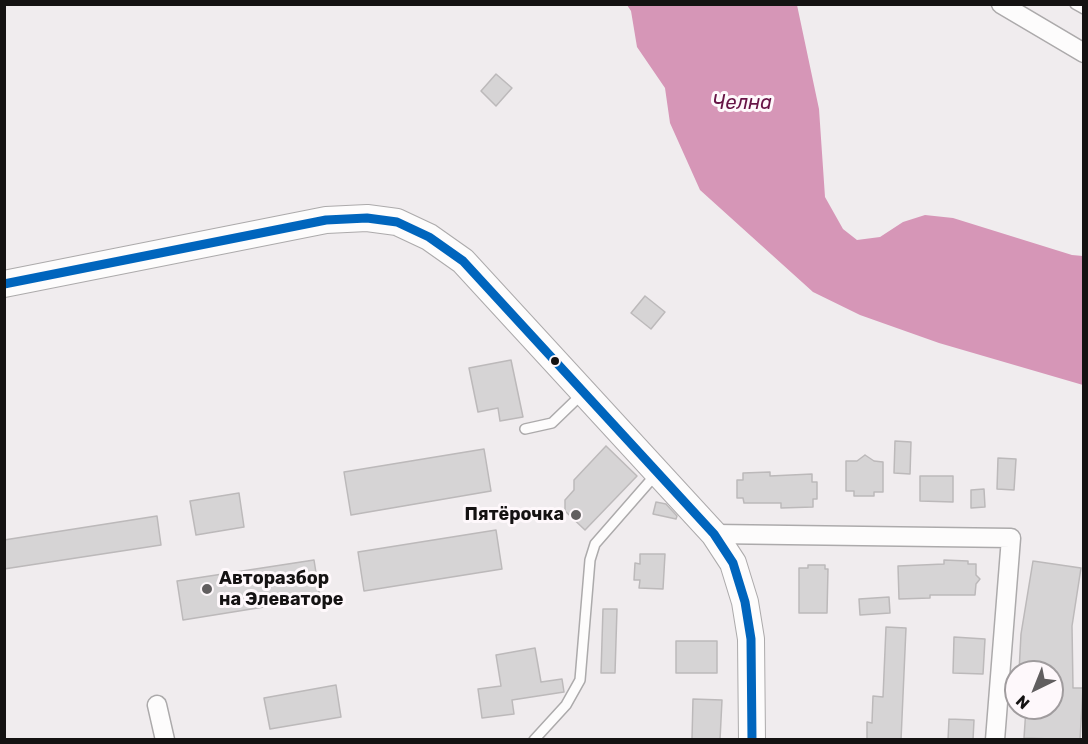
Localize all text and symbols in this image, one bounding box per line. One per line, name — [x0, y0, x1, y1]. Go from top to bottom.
water label: Челна — [712, 91, 772, 115]
unlabelled marker — [549, 355, 561, 367]
place label: Пятёрочка — [464, 504, 564, 526]
marker: Пятёрочка — [569, 508, 583, 522]
place label: Авторазбор на Элеваторе — [219, 568, 344, 610]
marker: Авторазбор на Элеваторе — [200, 582, 214, 596]
north arrow — [1004, 660, 1064, 720]
text: N — [1012, 691, 1033, 713]

